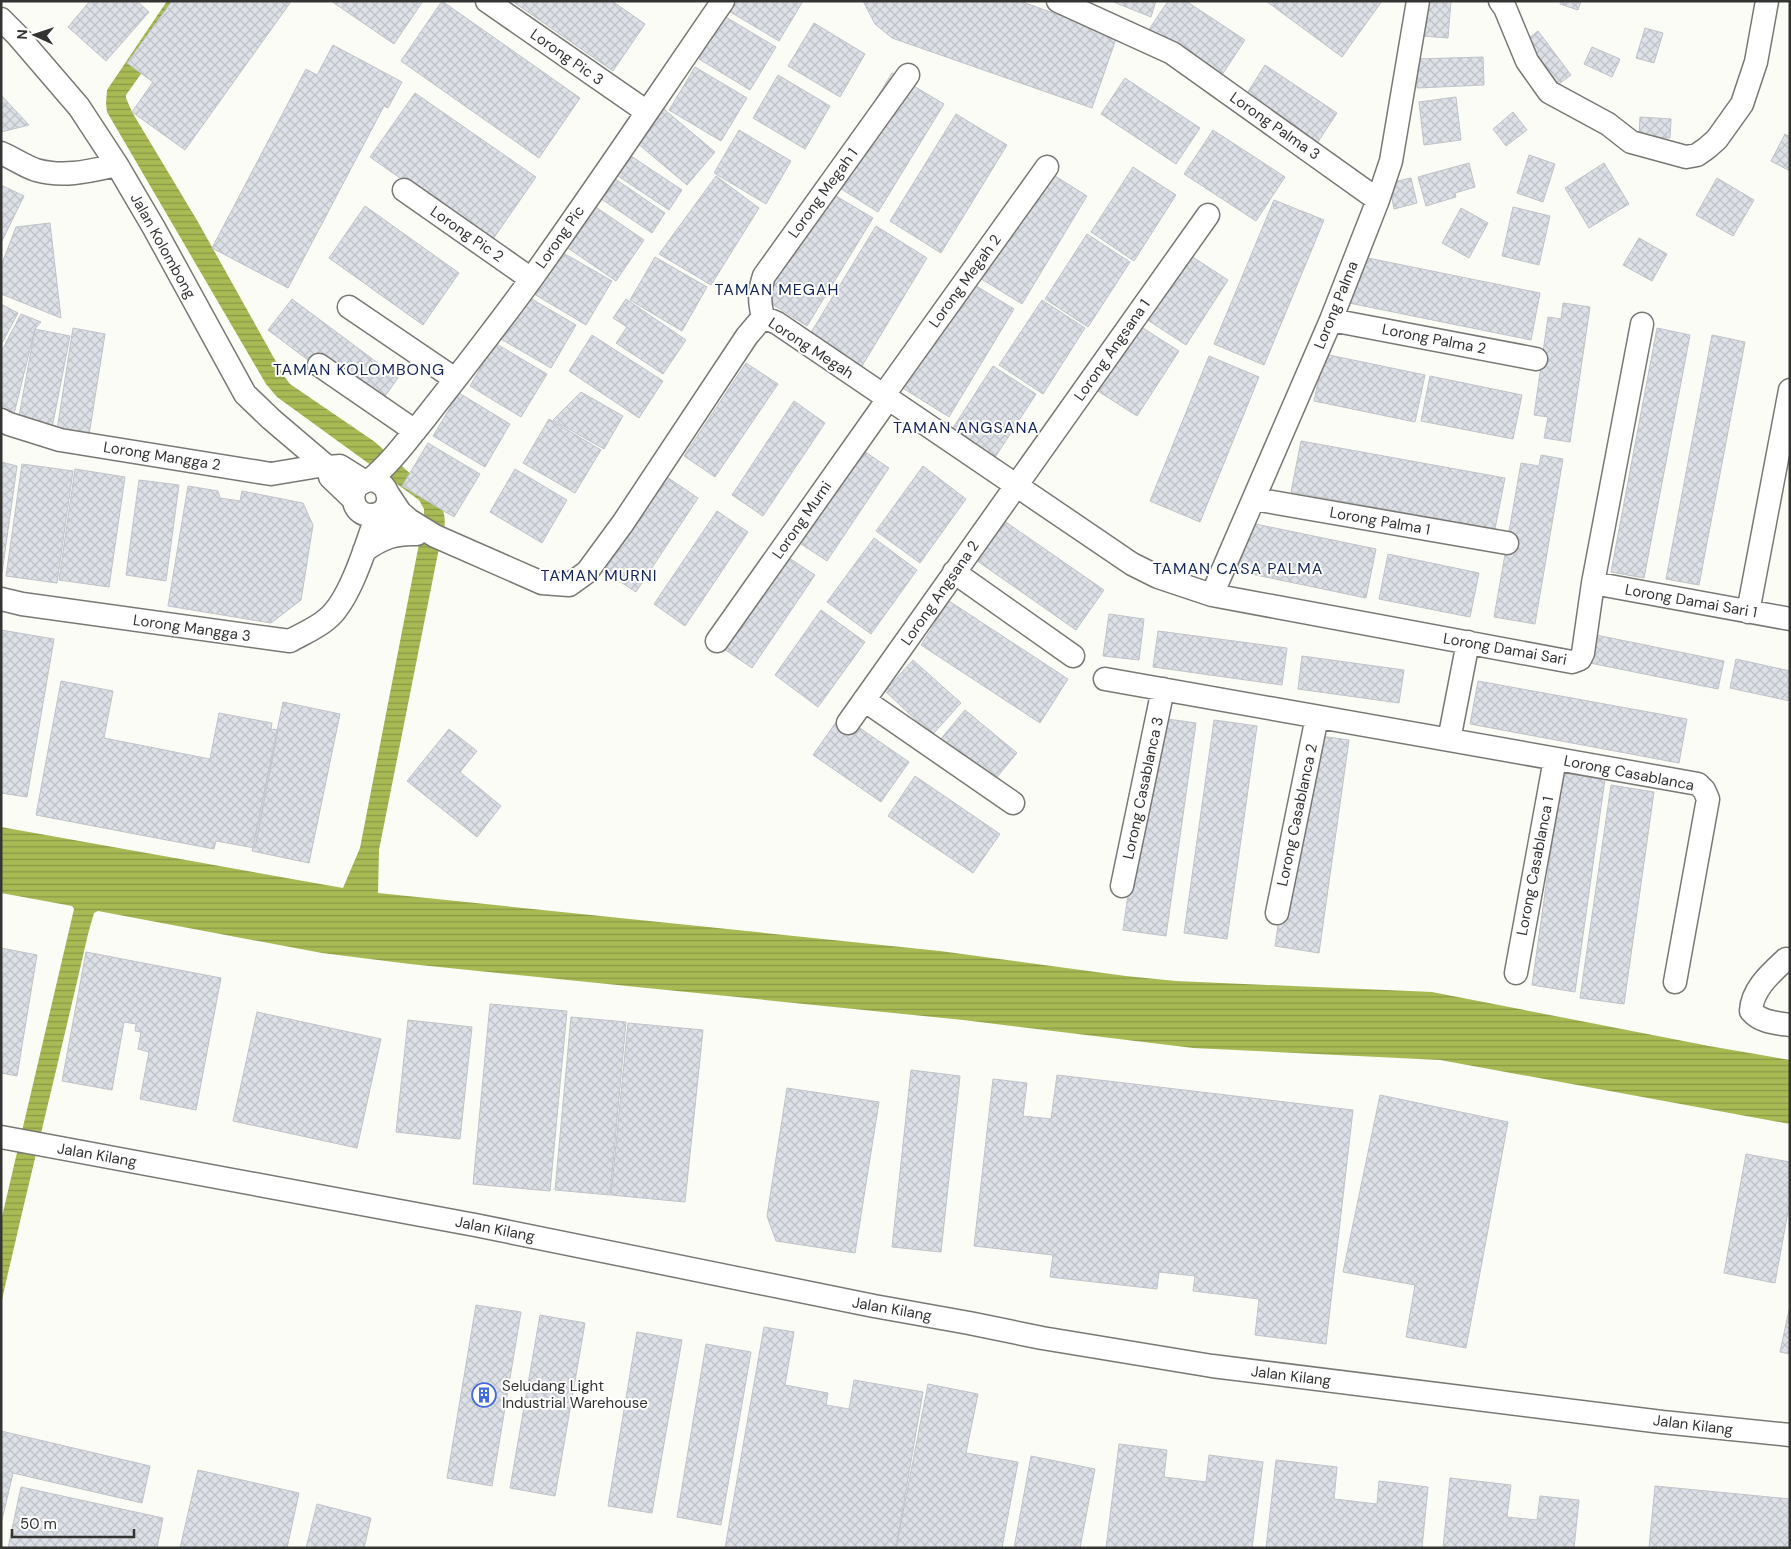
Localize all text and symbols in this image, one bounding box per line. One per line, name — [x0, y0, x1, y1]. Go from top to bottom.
north arrow — [10, 10, 60, 60]
street label: Lorong Pic 3 — [526, 24, 608, 90]
text: N — [13, 29, 31, 40]
street label: Lorong Palma 3 — [1226, 87, 1324, 165]
street label: Lorong Megah 1 — [784, 144, 862, 242]
street label: Jalan Kolombong — [126, 190, 200, 302]
street label: Lorong Pic 2 — [426, 201, 508, 267]
street label: Lorong Pic — [531, 202, 589, 272]
street label: Lorong Megah 2 — [924, 230, 1006, 332]
street label: Lorong Palma — [1309, 258, 1363, 352]
district label: TAMAN MEGAH — [715, 279, 839, 300]
street label: Lorong Angsana 1 — [1069, 295, 1155, 405]
street label: Lorong Megah — [765, 313, 857, 383]
street label: Lorong Palma 2 — [1380, 319, 1488, 359]
district label: TAMAN KOLOMBONG — [273, 359, 445, 380]
district label: TAMAN ANGSANA — [893, 417, 1039, 438]
street label: Lorong Mangga 2 — [102, 437, 222, 475]
street label: Lorong Murni — [768, 477, 836, 563]
street label: Lorong Palma 1 — [1328, 502, 1432, 540]
street label: Lorong Angsana 2 — [896, 537, 984, 649]
district label: TAMAN CASA PALMA — [1153, 558, 1323, 579]
district label: TAMAN MURNI — [541, 565, 657, 586]
street label: Lorong Damai Sari 1 — [1623, 580, 1759, 622]
street label: Lorong Mangga 3 — [132, 610, 252, 646]
street label: Lorong Damai Sari — [1442, 628, 1568, 670]
street label: Lorong Casablanca 3 — [1118, 715, 1168, 861]
street label: Lorong Casablanca 2 — [1272, 742, 1322, 888]
street label: Lorong Casablanca — [1562, 751, 1696, 795]
street label: Lorong Casablanca 1 — [1512, 795, 1558, 937]
street label: Jalan Kilang — [56, 1138, 138, 1172]
street label: Jalan Kilang — [454, 1211, 536, 1247]
street label: Jalan Kilang — [851, 1292, 933, 1326]
street label: Jalan Kilang — [1250, 1361, 1332, 1391]
place label: Seludang Light Industrial Warehouse — [502, 1376, 648, 1413]
building icon: Seludang Light Industrial Warehouse — [471, 1382, 497, 1408]
street label: Jalan Kilang — [1652, 1410, 1734, 1440]
scale bar — [12, 1506, 135, 1538]
text: 50 m — [20, 1514, 57, 1534]

